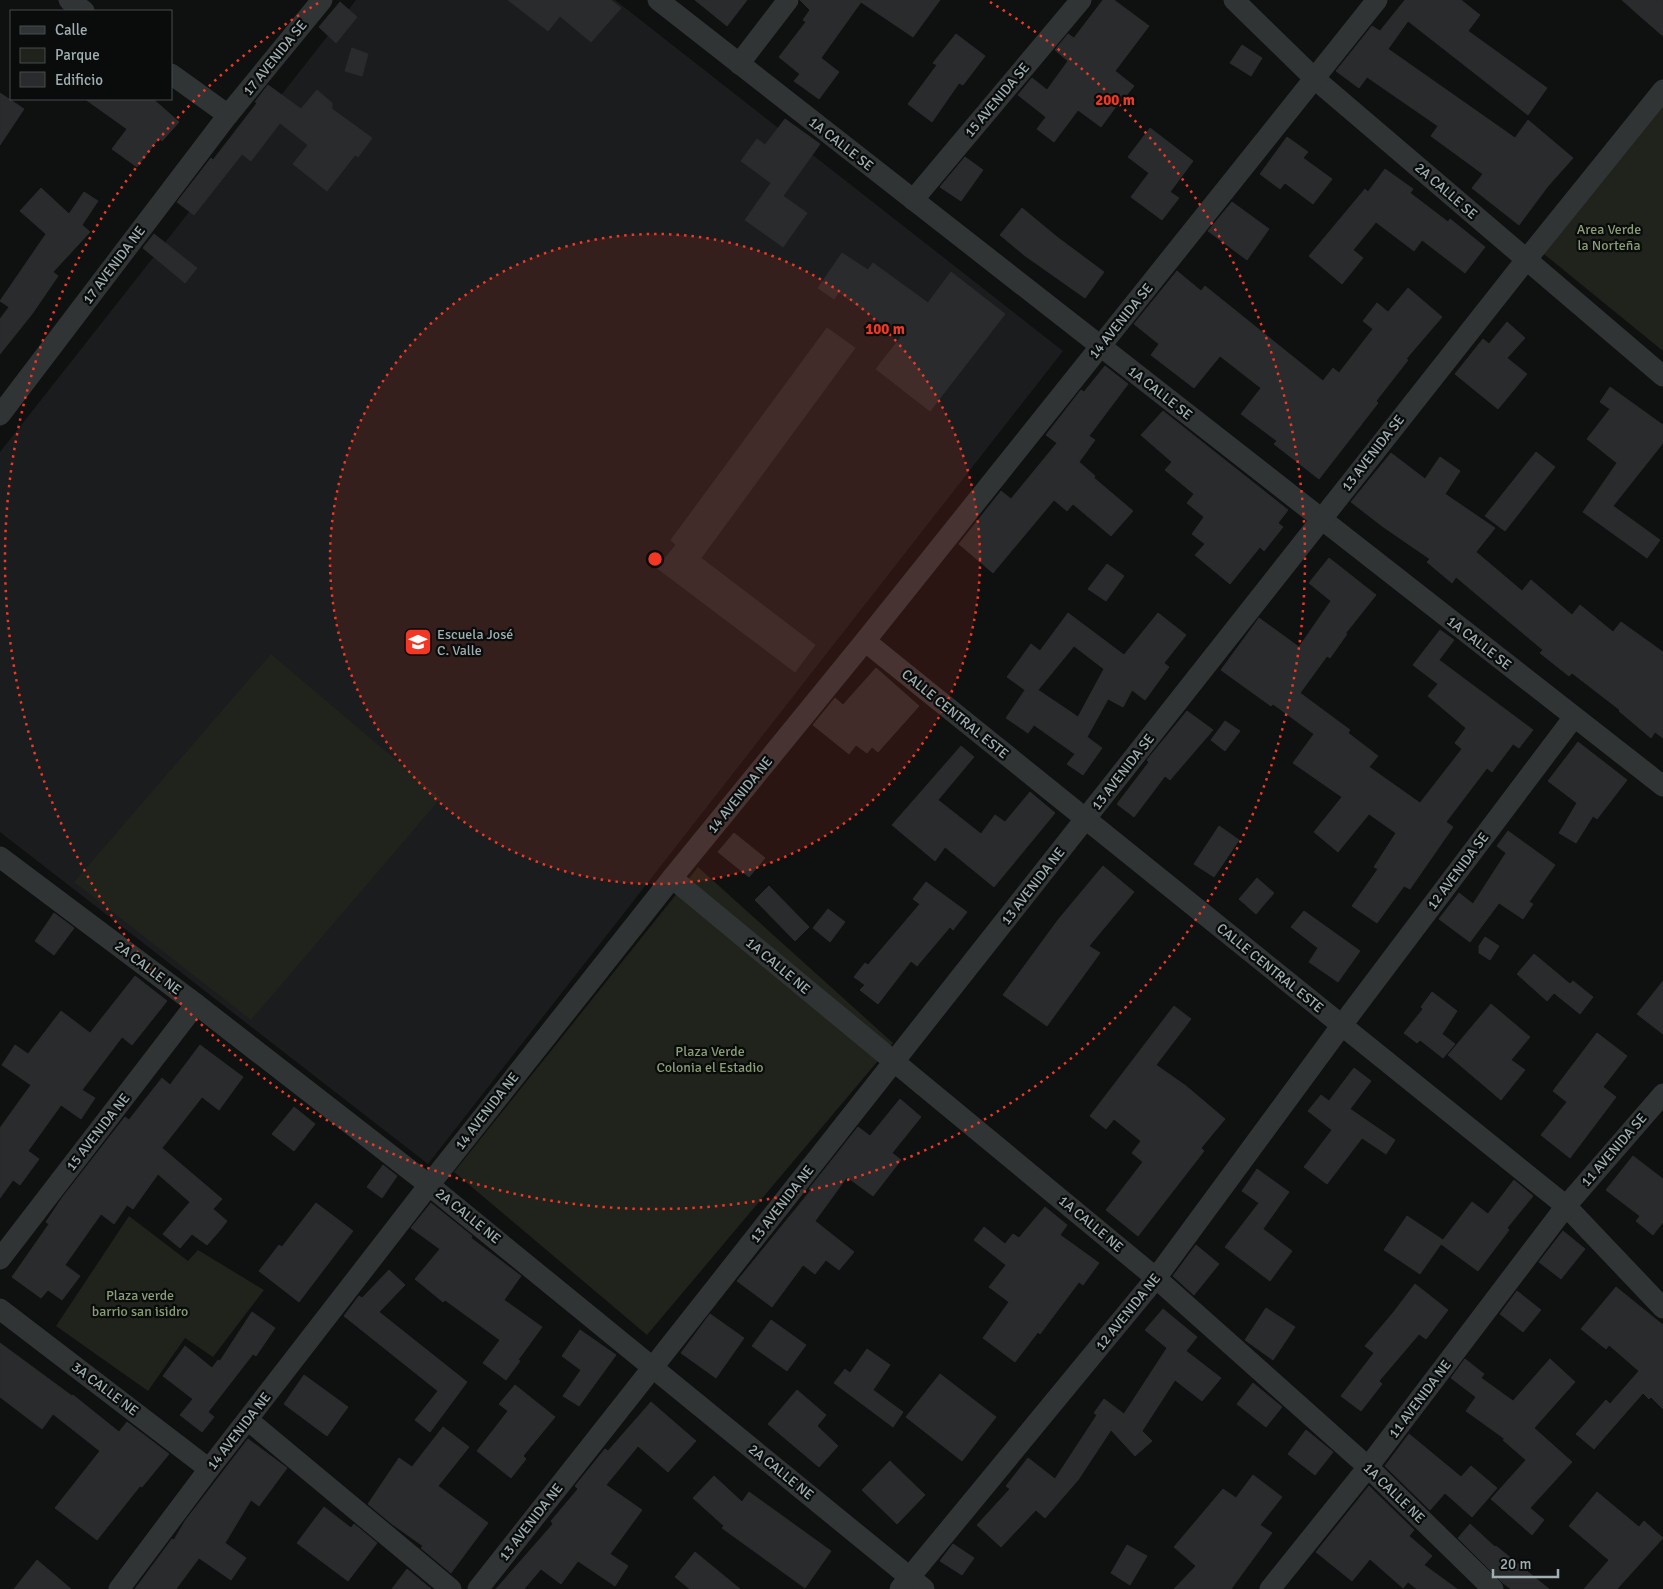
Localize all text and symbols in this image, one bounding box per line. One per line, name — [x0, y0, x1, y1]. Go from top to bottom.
legend — [10, 10, 172, 100]
street label: 17 AVENIDA SE — [239, 17, 311, 99]
text: Calle — [55, 21, 88, 39]
text: Parque — [55, 46, 100, 64]
street label: 15 AVENIDA SE — [961, 59, 1033, 141]
text: Edificio — [55, 71, 103, 89]
text: 200 m — [1095, 91, 1135, 109]
street label: 1A CALLE SE — [805, 114, 877, 175]
street label: 2A CALLE SE — [1411, 159, 1481, 223]
park label: Area Verde la Norteña — [1577, 221, 1641, 254]
street label: 17 AVENIDA NE — [79, 222, 149, 307]
street label: 14 AVENIDA SE — [1085, 280, 1157, 362]
text: 100 m — [865, 320, 905, 338]
street label: 1A CALLE SE — [1124, 363, 1196, 424]
street label: 13 AVENIDA SE — [1338, 412, 1408, 494]
centre of rings — [646, 550, 664, 568]
street label: 1A CALLE SE — [1443, 613, 1515, 674]
place label: Escuela José C. Valle — [437, 626, 513, 659]
school or university icon: Escuela José C. Valle — [403, 627, 433, 657]
street label: CALLE CENTRAL ESTE — [898, 666, 1012, 762]
street label: 13 AVENIDA SE — [1088, 731, 1158, 813]
street label: 14 AVENIDA NE — [704, 753, 776, 837]
street label: 12 AVENIDA SE — [1424, 829, 1492, 913]
street label: 13 AVENIDA NE — [997, 844, 1069, 928]
street label: CALLE CENTRAL ESTE — [1213, 920, 1327, 1016]
street label: 1A CALLE NE — [742, 934, 814, 998]
street label: 2A CALLE NE — [111, 937, 185, 999]
park label: Plaza Verde Colonia el Estadio — [656, 1043, 764, 1076]
street label: 14 AVENIDA NE — [451, 1069, 523, 1153]
street label: 15 AVENIDA NE — [62, 1090, 134, 1174]
street label: 11 AVENIDA SE — [1577, 1110, 1651, 1190]
street label: 13 AVENIDA NE — [746, 1162, 818, 1246]
street label: 2A CALLE NE — [432, 1185, 504, 1248]
street label: 1A CALLE NE — [1055, 1192, 1127, 1256]
street label: 12 AVENIDA NE — [1092, 1270, 1164, 1354]
park label: Plaza verde barrio san isidro — [92, 1287, 188, 1320]
street label: 11 AVENIDA NE — [1385, 1356, 1455, 1441]
street label: 3A CALLE NE — [68, 1358, 142, 1420]
street label: 14 AVENIDA NE — [203, 1389, 275, 1473]
street label: 2A CALLE NE — [745, 1441, 817, 1504]
street label: 1A CALLE NE — [1360, 1459, 1428, 1527]
street label: 13 AVENIDA NE — [495, 1480, 567, 1564]
scale bar — [1493, 1546, 1558, 1578]
text: 20 m — [1500, 1555, 1531, 1573]

